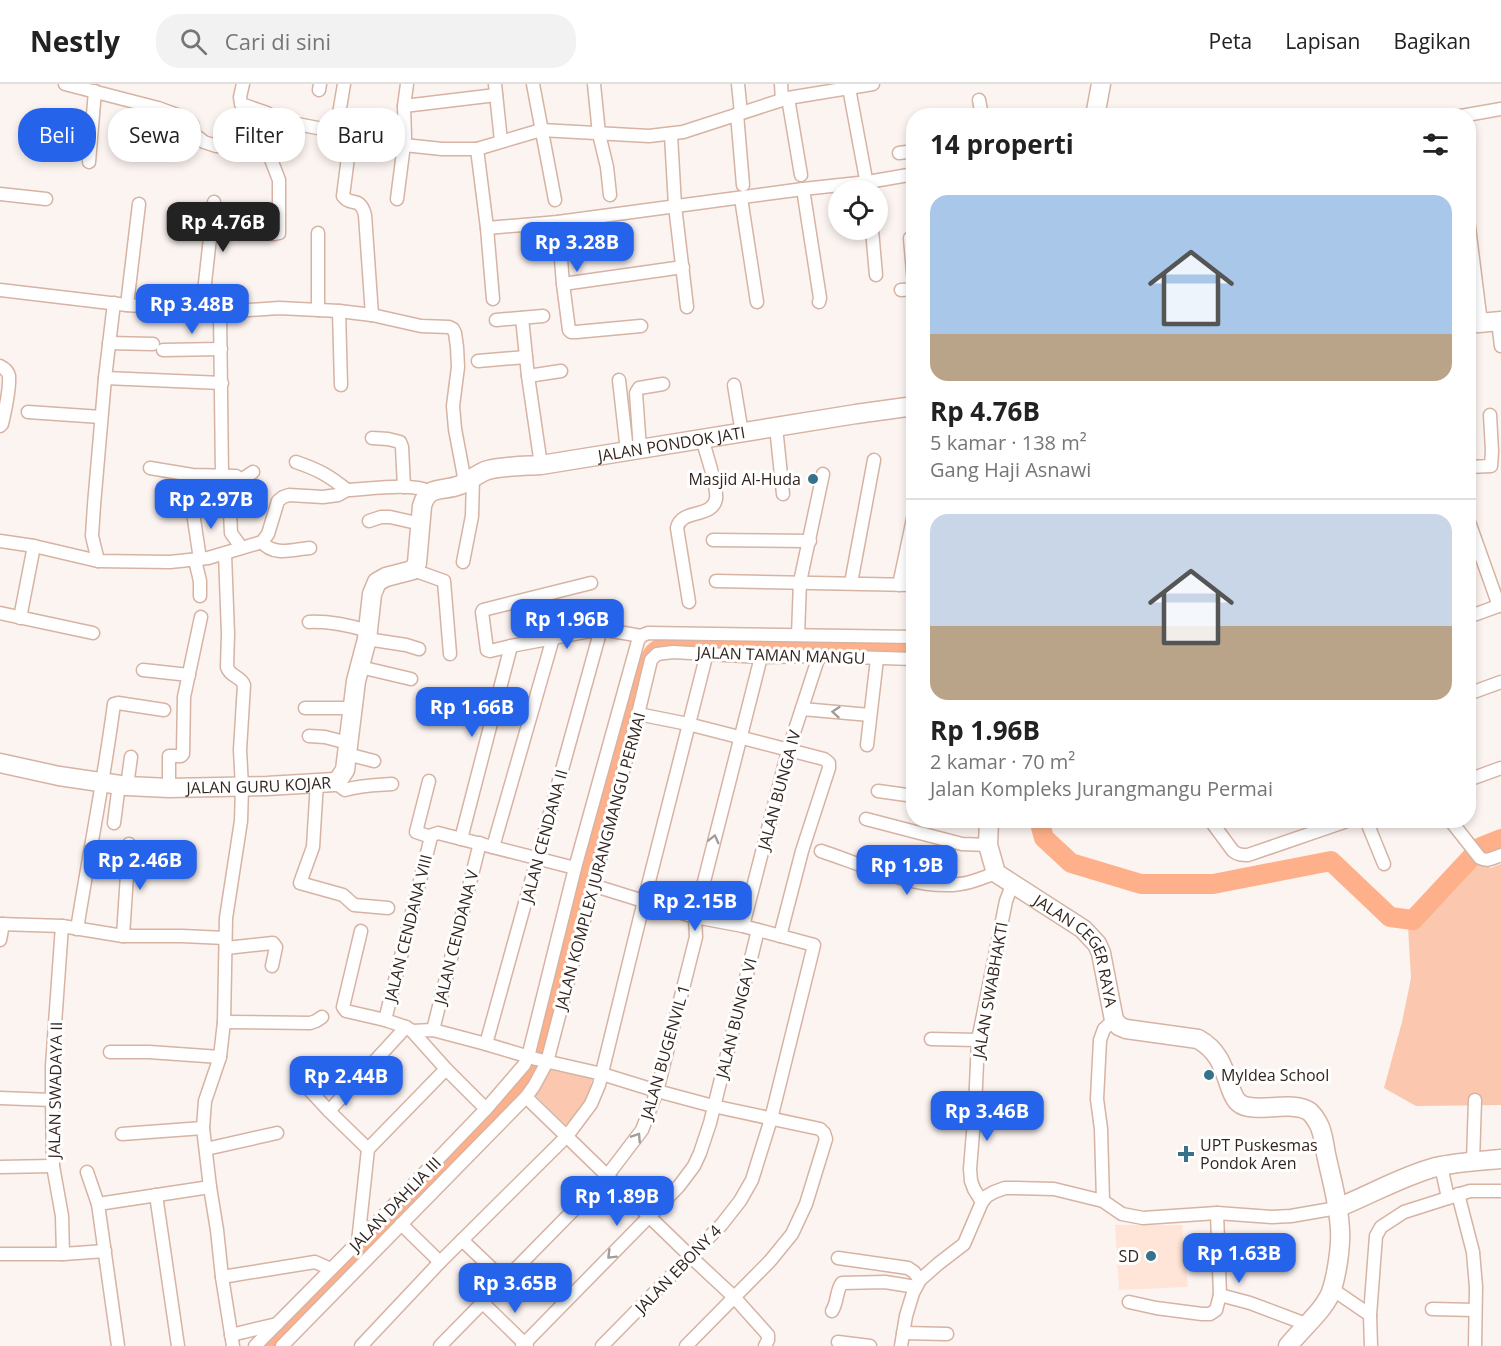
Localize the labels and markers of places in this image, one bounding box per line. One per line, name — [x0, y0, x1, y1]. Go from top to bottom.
pin: Rp 4.76B — [161, 202, 285, 253]
pin: Rp 3.28B — [515, 222, 639, 273]
pin: Rp 3.48B — [130, 284, 254, 335]
place label: Masjid Al-Huda — [688, 468, 801, 490]
marker: Masjid Al-Huda — [806, 472, 820, 486]
pin: Rp 2.97B — [149, 479, 273, 530]
pin: Rp 1.96B — [505, 599, 629, 650]
pin: Rp 1.66B — [410, 687, 534, 738]
pin: Rp 2.46B — [78, 840, 202, 891]
pin: Rp 1.9B — [852, 845, 962, 896]
pin: Rp 2.15B — [633, 881, 757, 932]
pin: Rp 2.44B — [284, 1056, 408, 1107]
place label: MyIdea School — [1221, 1064, 1329, 1086]
marker: MyIdea School — [1202, 1068, 1216, 1082]
pin: Rp 3.46B — [925, 1091, 1049, 1142]
place label: UPT Puskesmas Pondok Aren — [1200, 1134, 1318, 1174]
marker: UPT Puskesmas Pondok Aren — [1177, 1145, 1195, 1163]
pin: Rp 1.89B — [555, 1176, 679, 1227]
pin: Rp 1.63B — [1177, 1233, 1301, 1284]
place label: SD — [1119, 1245, 1139, 1267]
marker: SD — [1144, 1249, 1158, 1263]
pin: Rp 3.65B — [453, 1263, 577, 1314]

